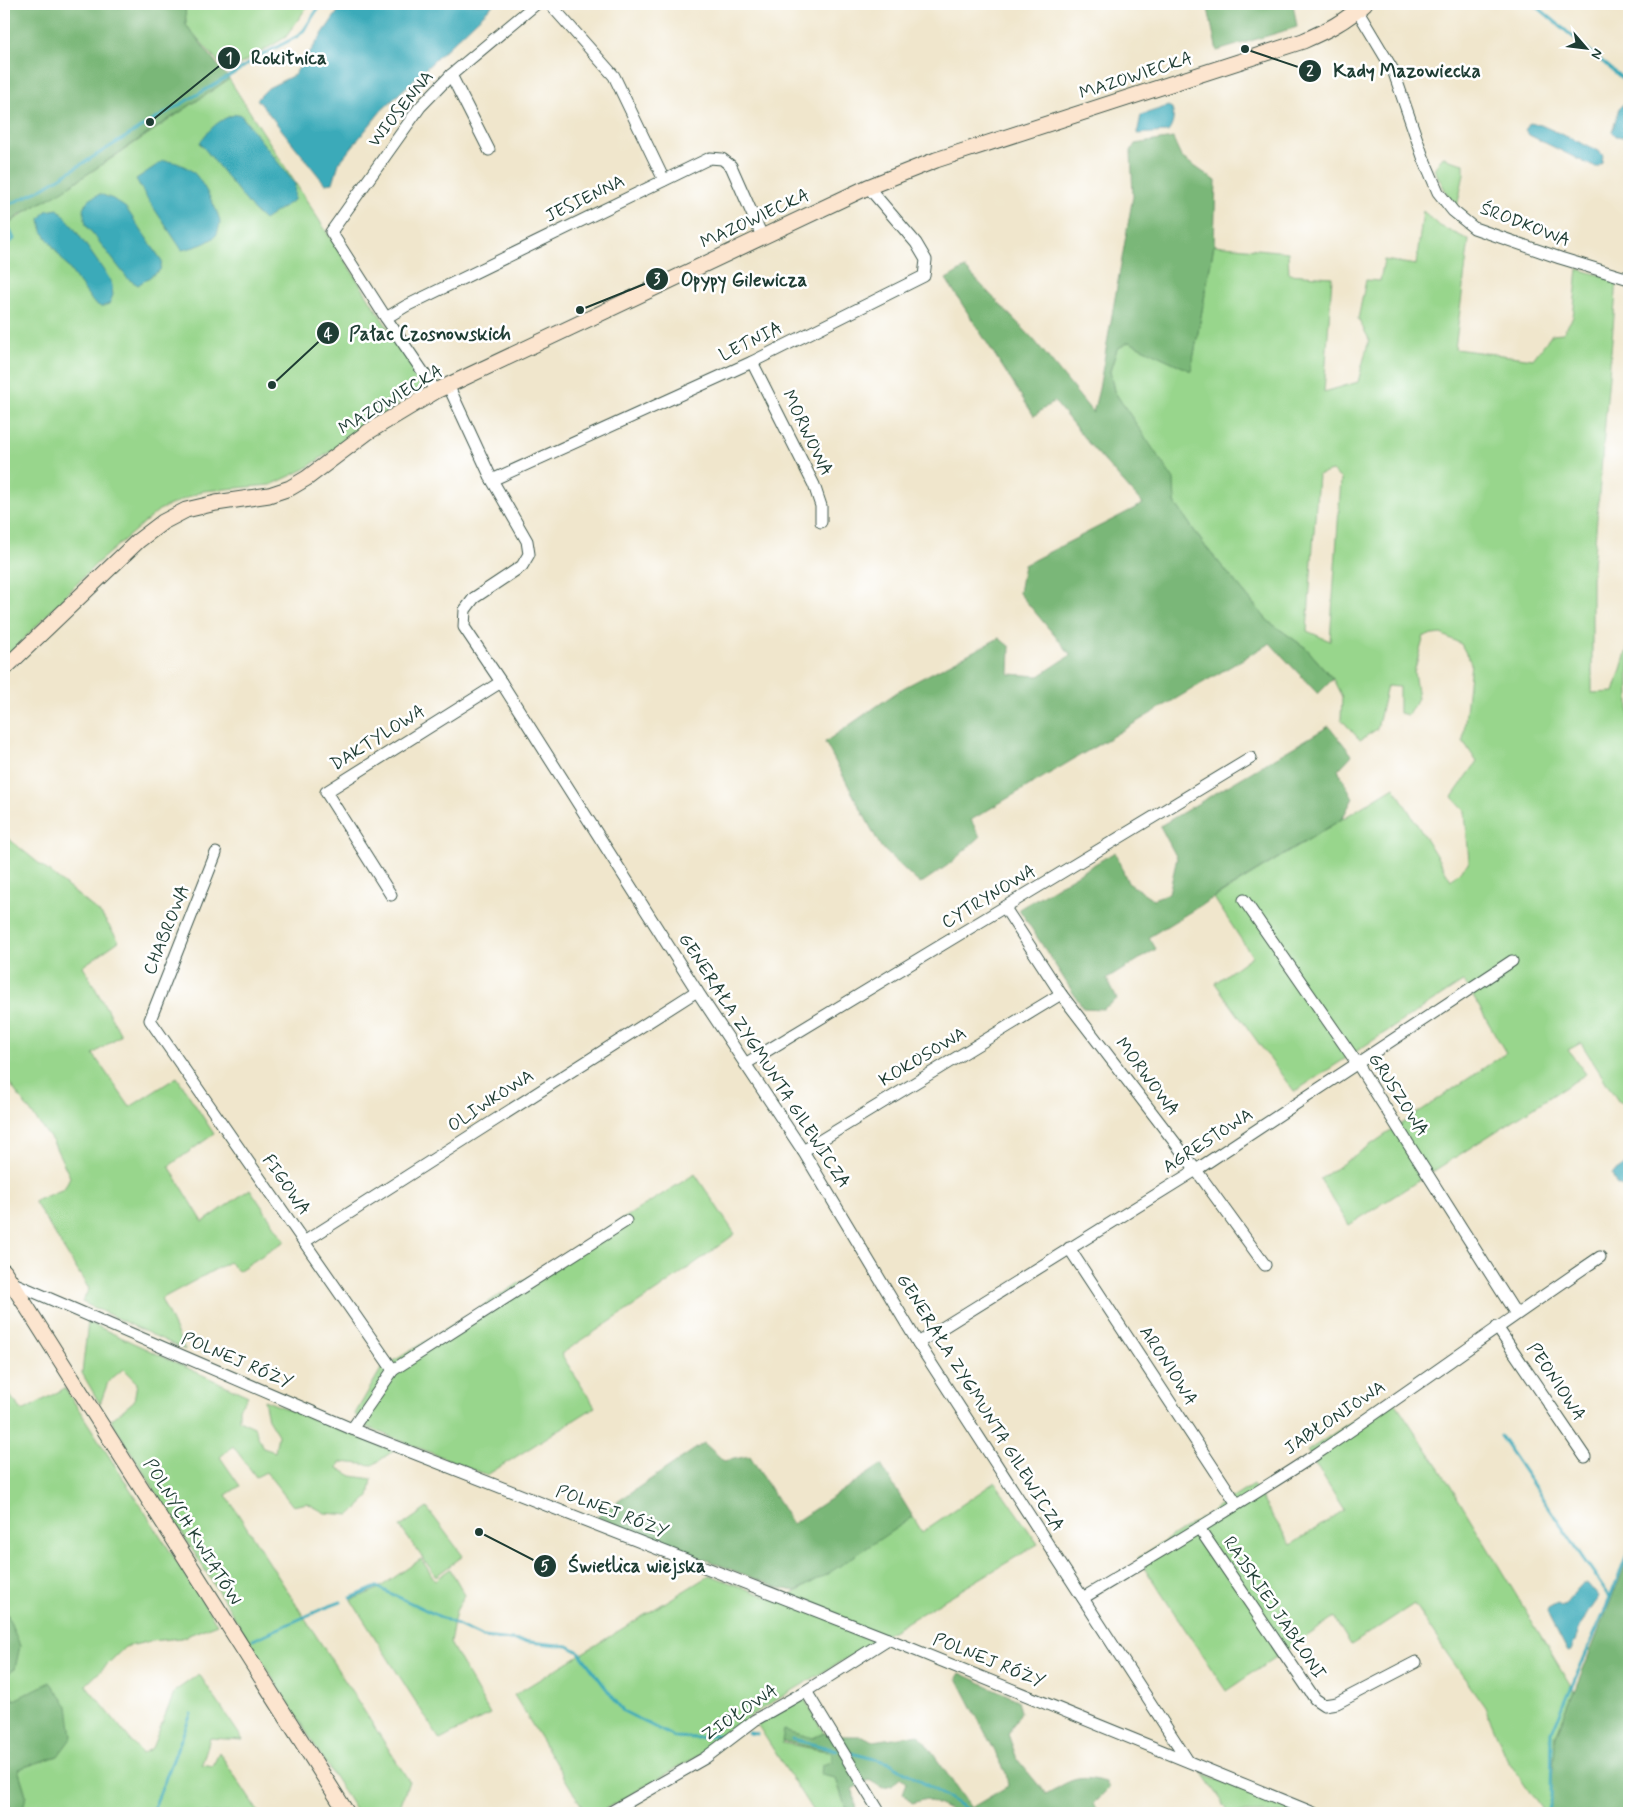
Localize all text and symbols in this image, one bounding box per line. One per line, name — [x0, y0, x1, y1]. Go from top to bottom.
north arrow — [1560, 22, 1610, 72]
callout: Rokitnica — [216, 41, 337, 75]
text: N — [1586, 45, 1607, 62]
text: Rokitnica — [251, 46, 327, 71]
street label: MAZOWIECKA — [1076, 46, 1196, 106]
text: 1 — [226, 49, 232, 69]
callout: Kady Mazowiecka — [1298, 54, 1490, 88]
text: Kady Mazowiecka — [1333, 59, 1481, 84]
text: 2 — [1306, 62, 1314, 82]
street label: WIOSENNA — [363, 66, 439, 152]
street label: JESIENNA — [541, 169, 629, 229]
street label: MAZOWIECKA — [697, 183, 813, 255]
street label: ŚRODKOWA — [1477, 197, 1573, 253]
callout: Opypy Gilewicza — [644, 262, 818, 296]
text: Opypy Gilewicza — [681, 268, 807, 294]
text: 3 — [654, 270, 661, 290]
callout: Pałac Czosnowskich — [315, 316, 520, 350]
street label: LETNIA — [715, 316, 787, 368]
text: Pałac Czosnowskich — [349, 322, 511, 347]
text: 4 — [324, 325, 333, 345]
street label: MAZOWIECKA — [334, 359, 448, 441]
street label: MORWOWA — [776, 386, 838, 480]
street label: DAKTYLOWA — [326, 699, 430, 777]
street label: CYTRYNOWA — [937, 859, 1041, 935]
street label: CHABROWA — [138, 881, 196, 979]
street label: GENERAŁA ZYGMUNTA GILEWICZA — [672, 929, 856, 1193]
street label: KOKOSOWA — [875, 1021, 971, 1093]
street label: MORWOWA — [1109, 1033, 1185, 1121]
street label: GRUSZOWA — [1362, 1049, 1434, 1141]
street label: OLIWKOWA — [443, 1064, 539, 1138]
street label: AGRESTOWA — [1158, 1103, 1258, 1179]
street label: FIGOWA — [256, 1150, 316, 1220]
street label: GENERAŁA ZYGMUNTA GILEWICZA — [890, 1270, 1070, 1536]
street label: ARONIOWA — [1133, 1322, 1203, 1410]
street label: POLNEJ RÓŻY — [178, 1327, 297, 1395]
street label: PEONIOWA — [1521, 1338, 1591, 1426]
street label: JABŁONIOWA — [1280, 1375, 1390, 1461]
street label: POLNYCH KWIATÓW — [137, 1454, 247, 1610]
street label: POLNEJ RÓŻY — [552, 1480, 672, 1545]
street label: RAJSKIEJ JABŁONI — [1217, 1532, 1331, 1684]
callout: Świetlica wiejska — [532, 1549, 716, 1583]
text: Świetlica wiejska — [568, 1553, 706, 1580]
text: 5 — [540, 1557, 550, 1577]
street label: POLNEJ RÓŻY — [929, 1628, 1049, 1694]
street label: ZIOŁOWA — [697, 1679, 783, 1747]

